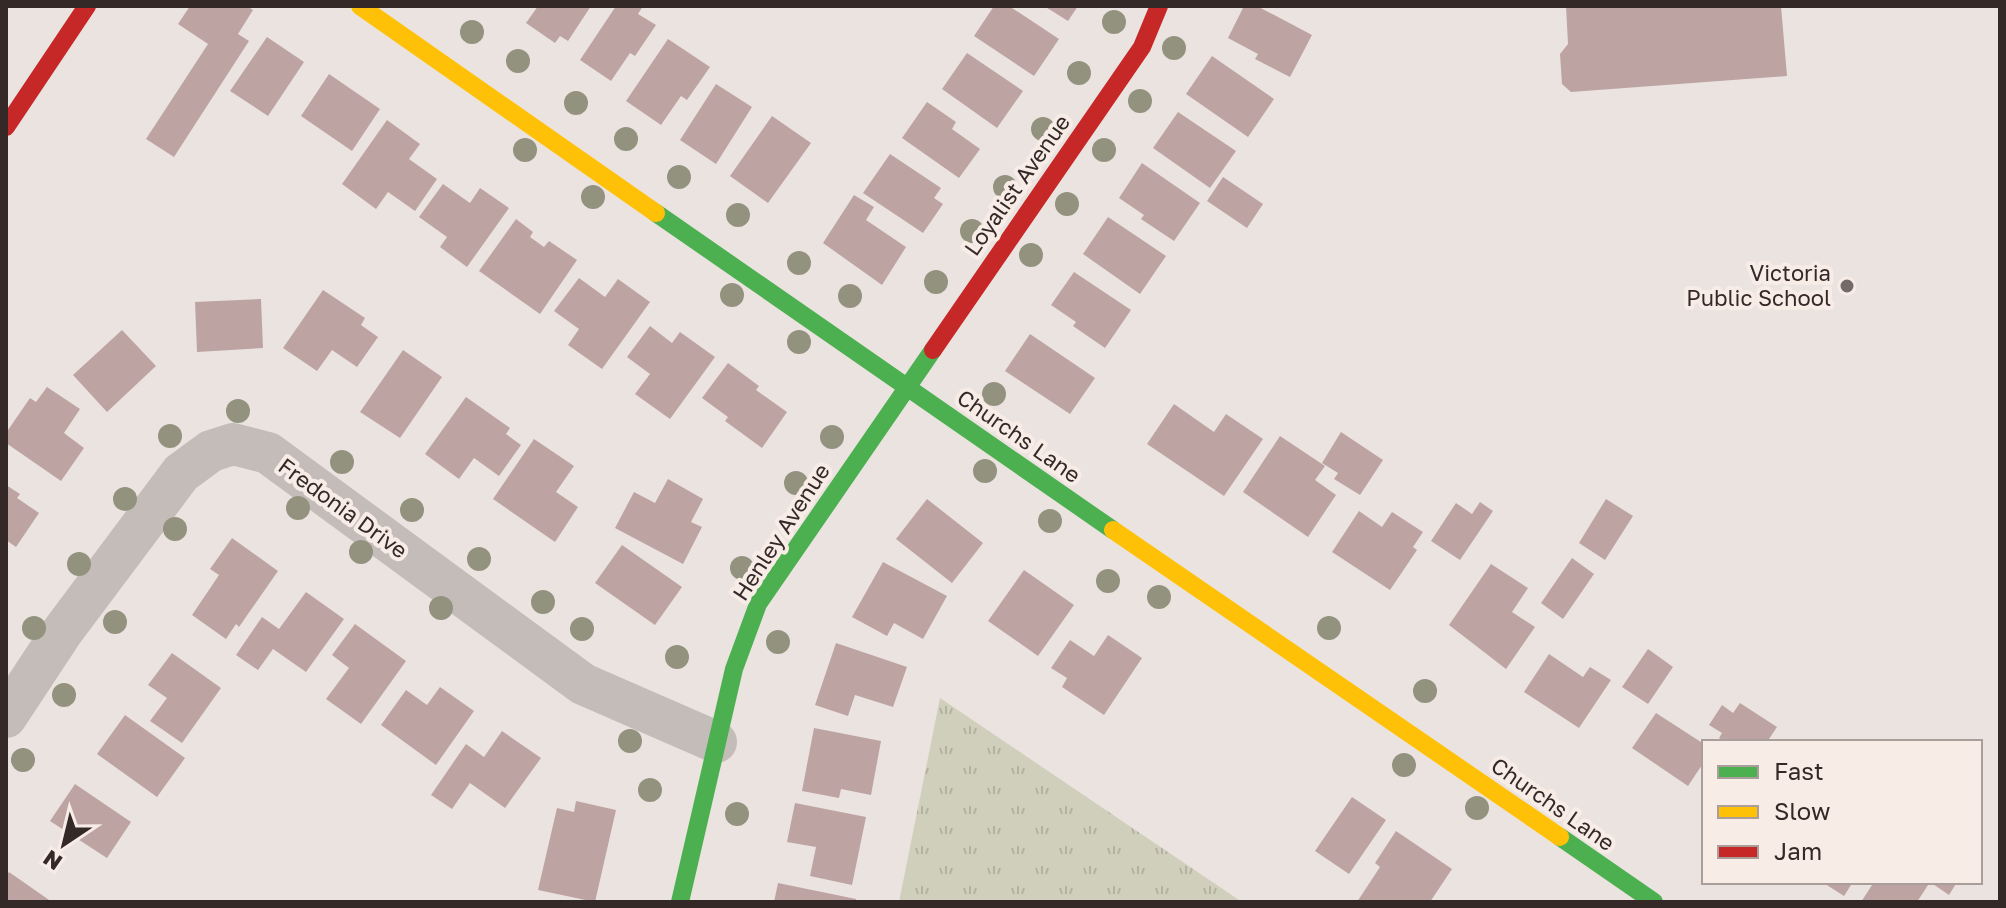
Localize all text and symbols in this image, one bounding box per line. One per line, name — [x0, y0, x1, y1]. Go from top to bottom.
street label: Loyalist Avenue — [958, 109, 1075, 260]
place label: Victoria Public School — [1686, 259, 1831, 311]
marker: Victoria Public School — [1838, 277, 1856, 295]
street label: Churchs Lane — [952, 383, 1086, 488]
street label: Fredonia Drive — [274, 452, 413, 563]
street label: Henley Avenue — [726, 458, 835, 605]
legend — [1702, 740, 1982, 884]
street label: Churchs Lane — [1486, 751, 1620, 856]
text: Fast — [1774, 756, 1824, 785]
text: Slow — [1774, 796, 1830, 825]
north arrow — [24, 804, 104, 884]
text: Jam — [1774, 836, 1822, 865]
text: N — [38, 845, 67, 877]

